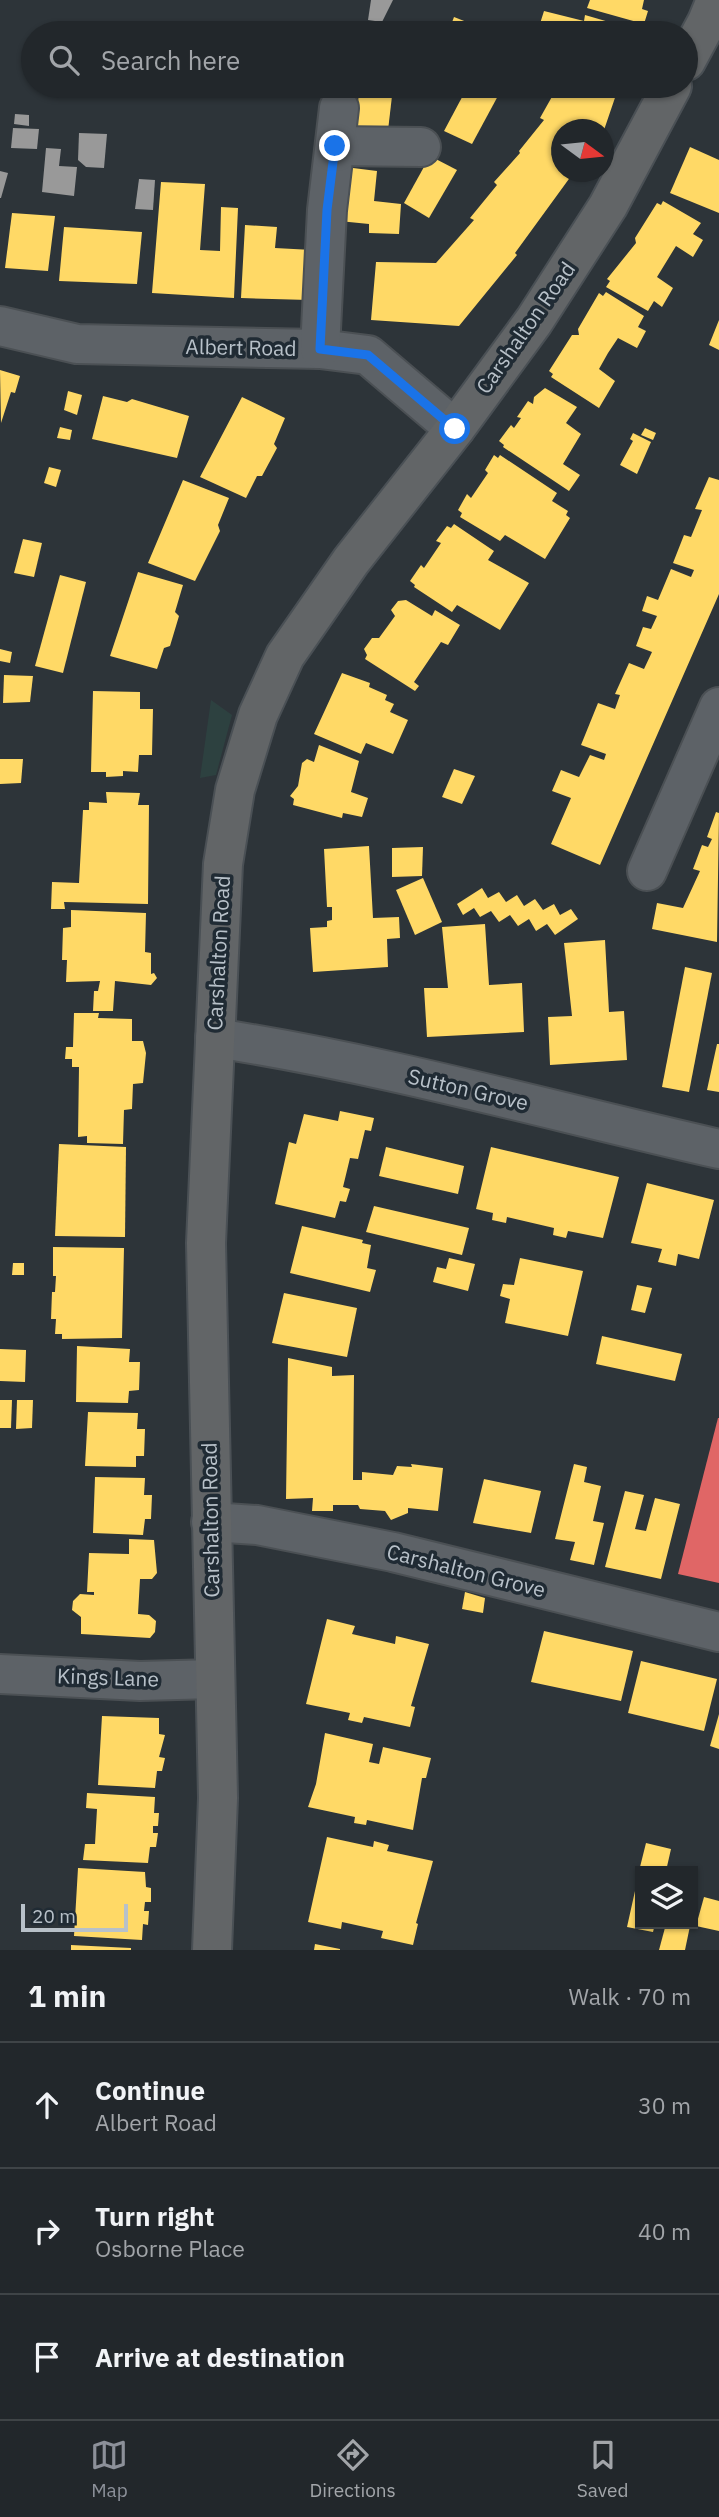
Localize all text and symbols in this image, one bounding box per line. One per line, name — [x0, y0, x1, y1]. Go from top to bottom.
search box — [21, 21, 698, 98]
icon: search — [45, 41, 83, 79]
text: Search here — [101, 43, 240, 77]
north arrow — [551, 119, 614, 182]
route end — [319, 130, 350, 161]
street label: Carshalton Road — [469, 256, 581, 399]
street label: Albert Road — [185, 332, 297, 362]
route start — [439, 413, 470, 444]
street label: Carshalton Road — [200, 875, 236, 1031]
street label: Sutton Grove — [405, 1062, 531, 1116]
street label: Carshalton Road — [195, 1442, 225, 1598]
street label: Carshalton Grove — [384, 1537, 548, 1603]
street label: Kings Lane — [57, 1661, 159, 1693]
map controls — [635, 1866, 698, 1929]
button: layers — [635, 1866, 698, 1929]
scale bar — [21, 1901, 128, 1933]
text: 20 m — [32, 1904, 76, 1928]
text: 1 min — [28, 1976, 106, 2015]
text: Walk · 70 m — [569, 1981, 691, 2011]
text: Continue — [95, 2073, 205, 2107]
icon: ahead — [28, 2086, 66, 2124]
text: 30 m — [638, 2090, 691, 2120]
text: Albert Road — [95, 2107, 217, 2137]
text: Turn right — [95, 2199, 214, 2233]
icon: right — [28, 2212, 66, 2250]
text: 40 m — [638, 2216, 691, 2246]
text: Osborne Place — [95, 2233, 245, 2263]
icon: arrive — [28, 2338, 66, 2376]
text: Arrive at destination — [95, 2340, 345, 2374]
tab: Map — [90, 2436, 128, 2502]
tab: Directions — [309, 2436, 396, 2502]
tab: Saved — [577, 2436, 629, 2502]

